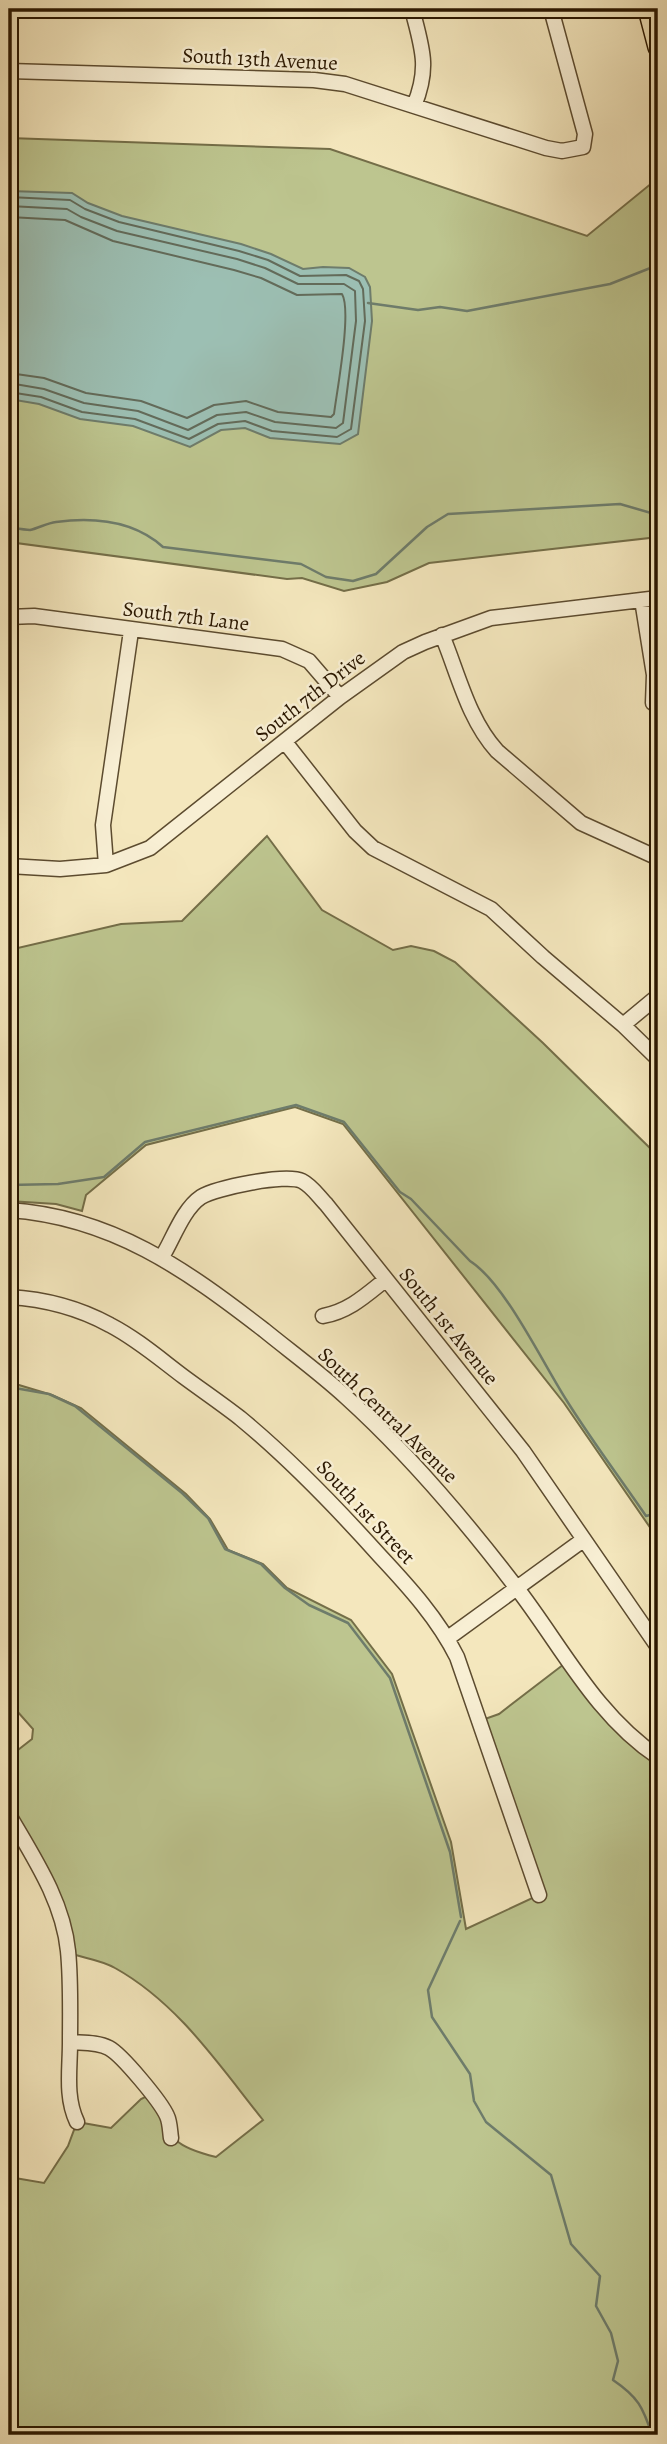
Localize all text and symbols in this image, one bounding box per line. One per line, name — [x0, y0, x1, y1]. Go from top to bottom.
street label: South 13th Avenue — [182, 41, 338, 77]
street label: South 7th Lane — [121, 594, 251, 638]
street label: South 7th Drive — [249, 644, 371, 748]
street label: South 1st Avenue — [393, 1261, 505, 1391]
street label: South Central Avenue — [312, 1341, 464, 1489]
street label: South 1st Street — [310, 1454, 422, 1570]

